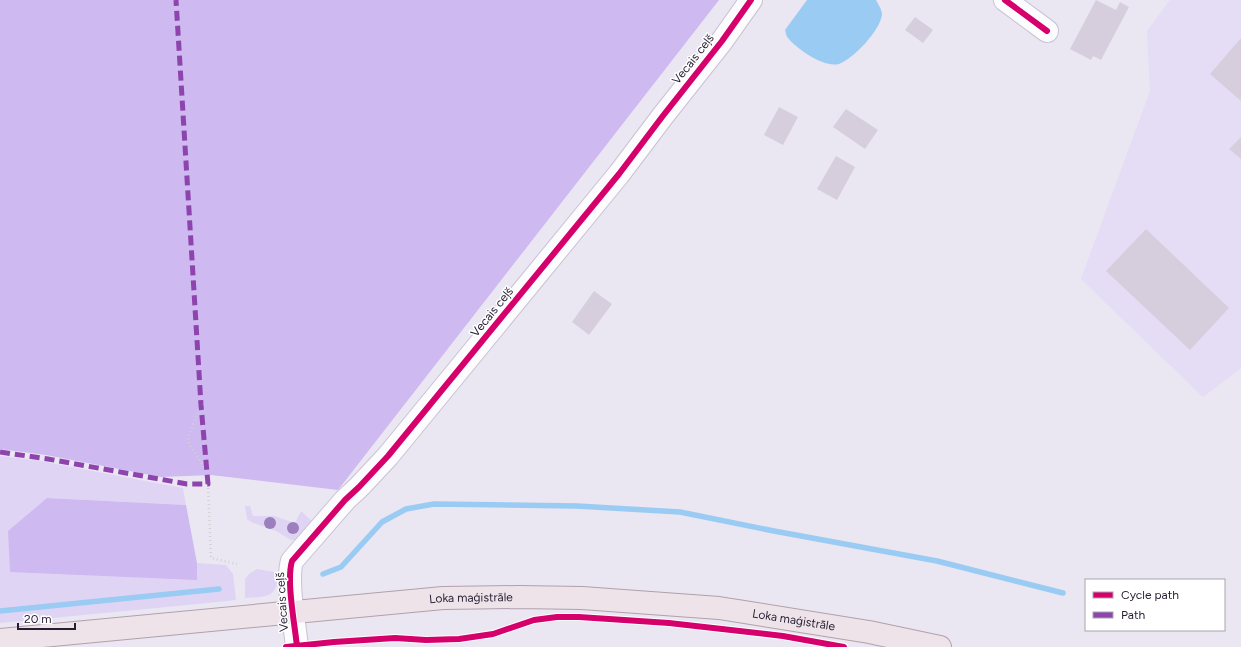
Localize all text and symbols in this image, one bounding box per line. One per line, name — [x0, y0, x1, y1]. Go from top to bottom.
street label: Vecais ceļš — [669, 31, 717, 87]
street label: Vecais ceļš — [468, 284, 516, 340]
street label: Vecais ceļš — [273, 571, 291, 632]
legend — [1085, 579, 1225, 631]
text: Cycle path — [1121, 588, 1179, 602]
street label: Loka maģistrāle — [429, 590, 513, 606]
scale bar — [18, 605, 75, 631]
street label: Loka maģistrāle — [751, 606, 837, 634]
text: Path — [1121, 608, 1145, 622]
text: 20 m — [24, 612, 52, 626]

